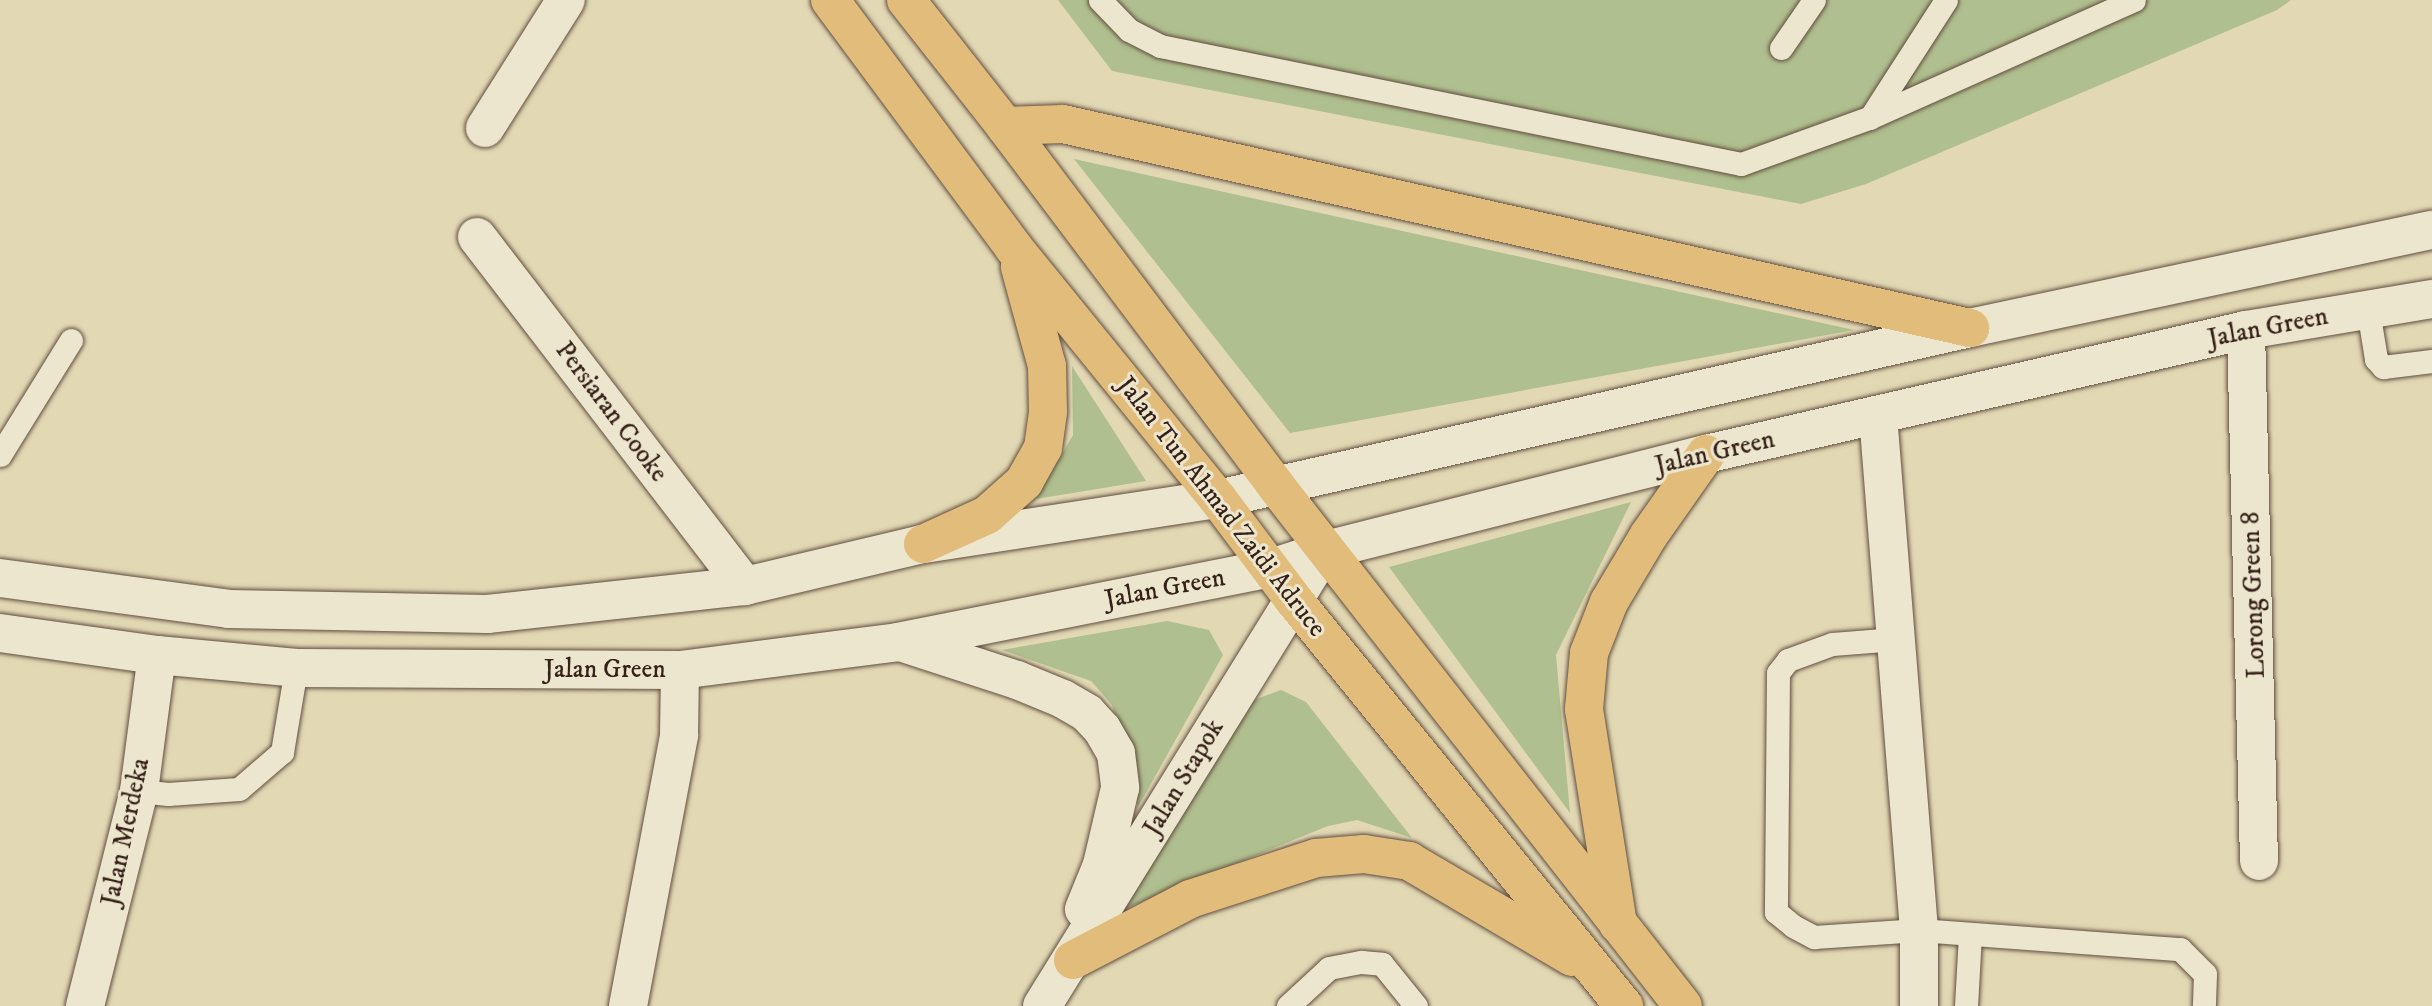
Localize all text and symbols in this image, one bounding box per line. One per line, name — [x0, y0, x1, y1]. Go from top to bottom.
street label: Jalan Green — [2205, 301, 2331, 355]
street label: Persiaran Cooke — [548, 336, 674, 488]
street label: Jalan Tun Ahmad Zaidi Adruce — [1110, 371, 1332, 643]
street label: Jalan Green — [1652, 424, 1778, 482]
street label: Lorong Green 8 — [2235, 511, 2273, 679]
street label: Jalan Green — [1102, 562, 1228, 616]
street label: Jalan Green — [544, 654, 666, 686]
street label: Jalan Stapok — [1137, 714, 1231, 842]
street label: Jalan Merdeka — [95, 755, 157, 909]

